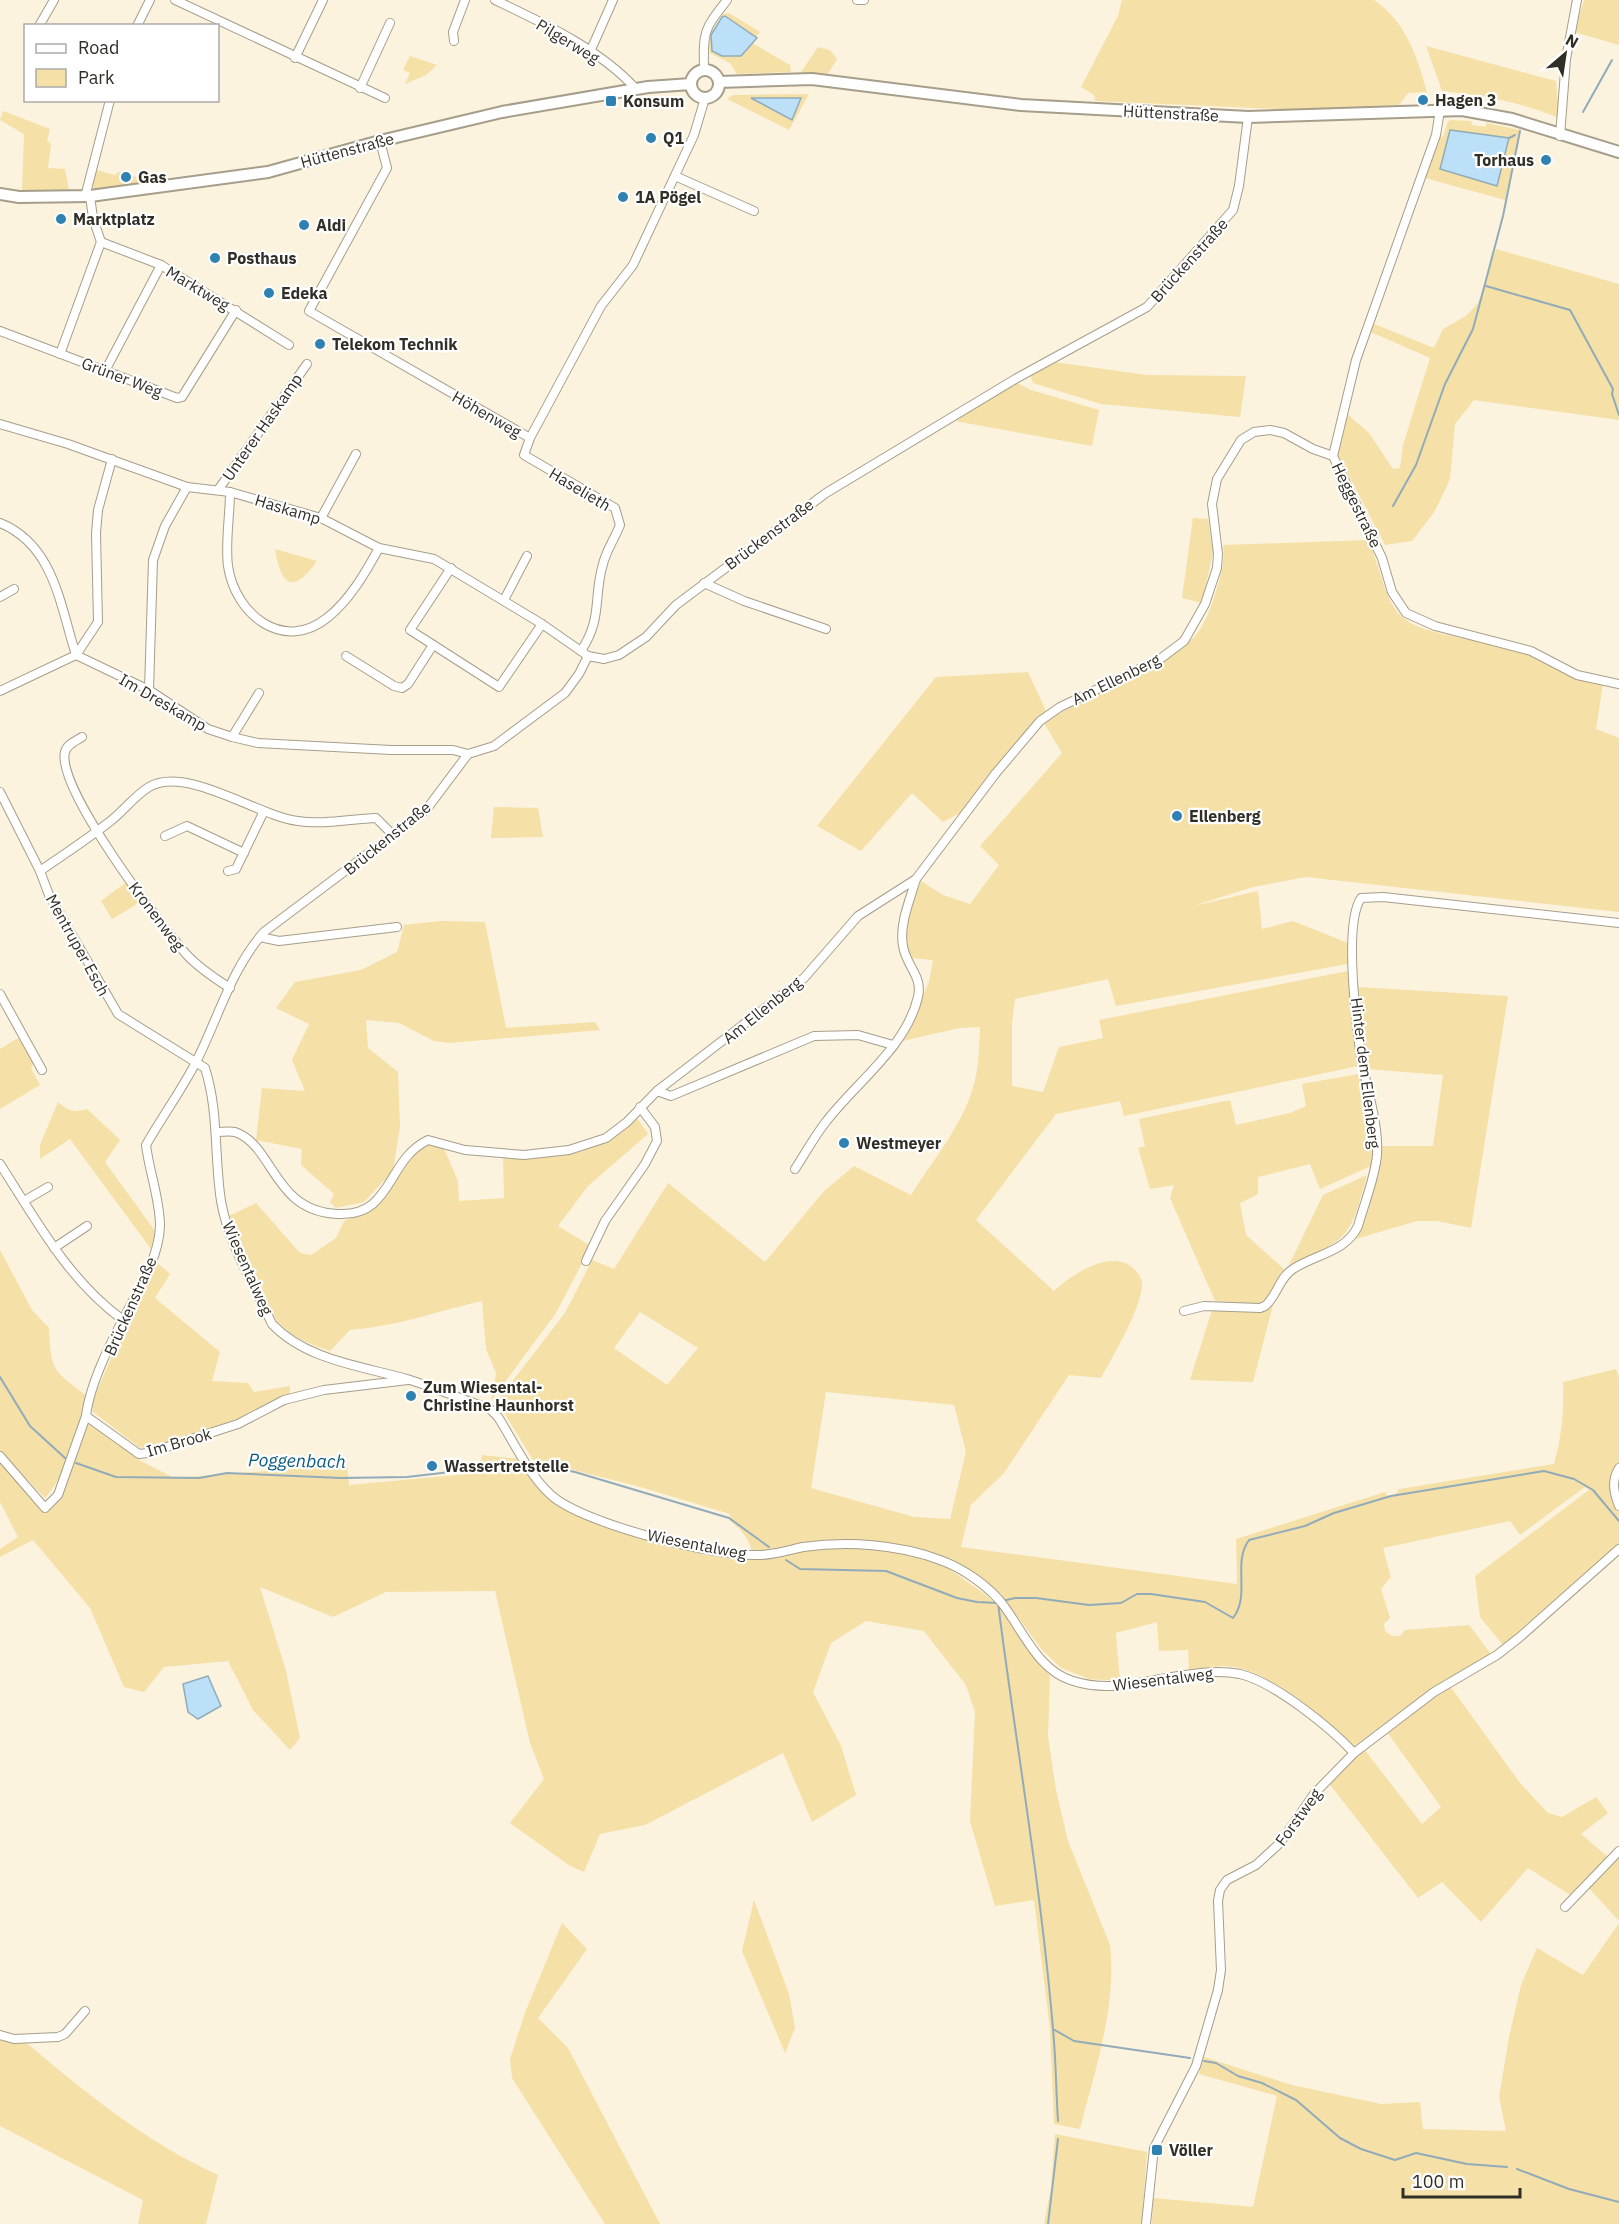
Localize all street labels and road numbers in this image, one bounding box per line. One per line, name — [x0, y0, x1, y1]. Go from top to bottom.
street label: Pilgerweg — [533, 14, 604, 68]
street label: Hüttenstraße — [1123, 101, 1220, 126]
street label: Hüttenstraße — [298, 128, 396, 172]
street label: Brückenstraße — [1146, 214, 1232, 306]
street label: Marktweg — [163, 261, 234, 315]
street label: Grüner Weg — [79, 352, 166, 402]
street label: Unterer Haskamp — [218, 370, 306, 484]
street label: Höhenweg — [449, 386, 526, 442]
street label: Heggestraße — [1328, 459, 1386, 551]
street label: Haselieth — [546, 463, 614, 515]
street label: Haskamp — [253, 490, 323, 528]
street label: Brückenstraße — [721, 494, 818, 574]
street label: Am Ellenberg — [1069, 649, 1164, 709]
street label: Im Dreskamp — [116, 669, 210, 735]
street label: Brückenstraße — [339, 797, 435, 879]
street label: Kronenweg — [125, 878, 190, 955]
street label: Mentruper Esch — [42, 891, 114, 999]
street label: Am Ellenberg — [718, 972, 806, 1048]
street label: Hinter dem Ellenberg — [1347, 996, 1385, 1150]
street label: Wiesentalweg — [218, 1218, 278, 1319]
street label: Brückenstraße — [99, 1253, 161, 1359]
street label: Im Brook — [144, 1423, 214, 1461]
street label: Wiesentalweg — [646, 1525, 749, 1564]
street label: Wiesentalweg — [1112, 1663, 1215, 1695]
street label: Forstweg — [1270, 1784, 1326, 1850]

